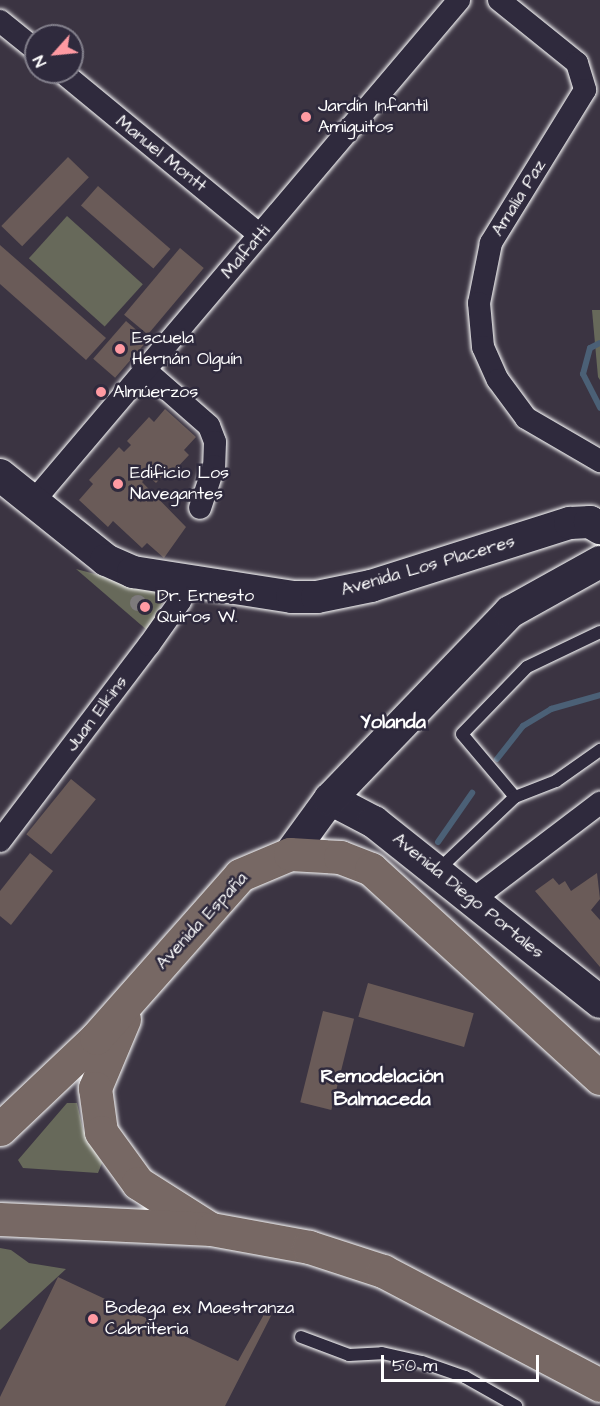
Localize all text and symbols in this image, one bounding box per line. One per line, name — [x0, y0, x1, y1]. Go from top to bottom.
north arrow — [24, 24, 84, 84]
text: N — [28, 52, 52, 71]
place label: Jardín Infantil Amiguitos — [318, 96, 428, 138]
marker: Jardín Infantil Amiguitos — [299, 110, 313, 124]
street label: Manuel Montt — [111, 111, 211, 197]
street label: Amalia Paz — [487, 156, 551, 240]
street label: Malfatti — [217, 221, 275, 283]
place label: Escuela Hernán Olguín — [132, 328, 242, 370]
marker: Escuela Hernán Olguín — [113, 342, 127, 356]
place label: Almuerzos — [113, 381, 198, 403]
marker: Almuerzos — [94, 385, 108, 399]
place label: Edificio Los Navegantes — [130, 463, 229, 506]
marker: Edificio Los Navegantes — [111, 477, 125, 491]
street label: Avenida Los Placeres — [338, 531, 518, 601]
place label: Dr. Ernesto Quiros W. — [157, 586, 254, 628]
marker: Dr. Ernesto Quiros W. — [138, 600, 152, 614]
street label: Juan Elkins — [61, 672, 133, 756]
district label: Yolanda — [360, 710, 426, 734]
street label: Avenida Diego Portales — [388, 828, 548, 964]
street label: Avenida España — [151, 868, 253, 974]
district label: Remodelación Balmaceda — [320, 1064, 444, 1111]
place label: Bodega ex Maestranza Cabriteria — [105, 1298, 294, 1340]
marker: Bodega ex Maestranza Cabriteria — [86, 1312, 100, 1326]
scale bar — [384, 1343, 542, 1381]
text: 50 m — [392, 1353, 437, 1378]

